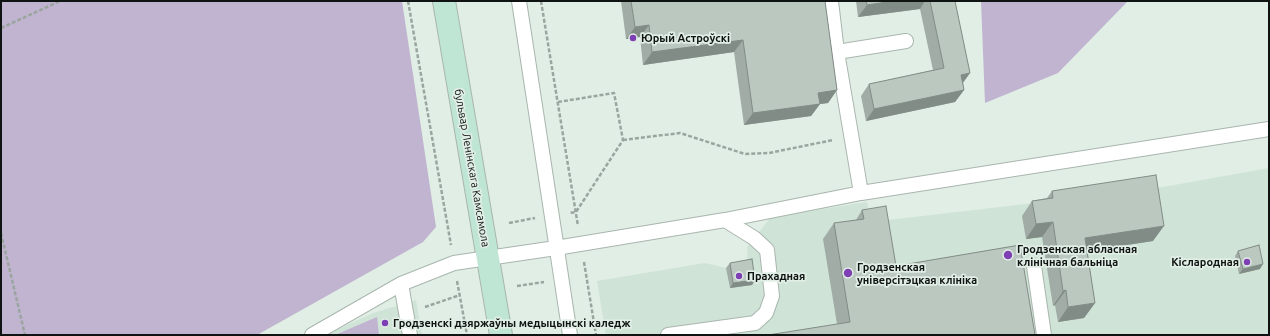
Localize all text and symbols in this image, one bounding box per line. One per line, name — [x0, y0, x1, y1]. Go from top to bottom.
place label: Юрый Астроўскі — [641, 31, 730, 45]
marker: Юрый Астроўскі — [628, 33, 638, 43]
street label: бульвар Ленінскага Камсамола — [452, 88, 492, 248]
place label: Гродзенская абласная клінічная бальніца — [1017, 242, 1137, 268]
marker: Гродзенская абласная клінічная бальніца — [1002, 249, 1014, 261]
place label: Кіслародная — [1171, 255, 1239, 269]
marker: Кіслародная — [1242, 257, 1252, 267]
place label: Гродзенская універсітэцкая клініка — [857, 260, 977, 286]
marker: Гродзенская універсітэцкая клініка — [842, 267, 854, 279]
place label: Прахадная — [747, 269, 805, 283]
marker: Прахадная — [734, 271, 744, 281]
place label: Гродзенскі дзяржаўны медыцынскі каледж — [393, 316, 631, 330]
marker: Гродзенскі дзяржаўны медыцынскі каледж — [380, 318, 390, 328]

